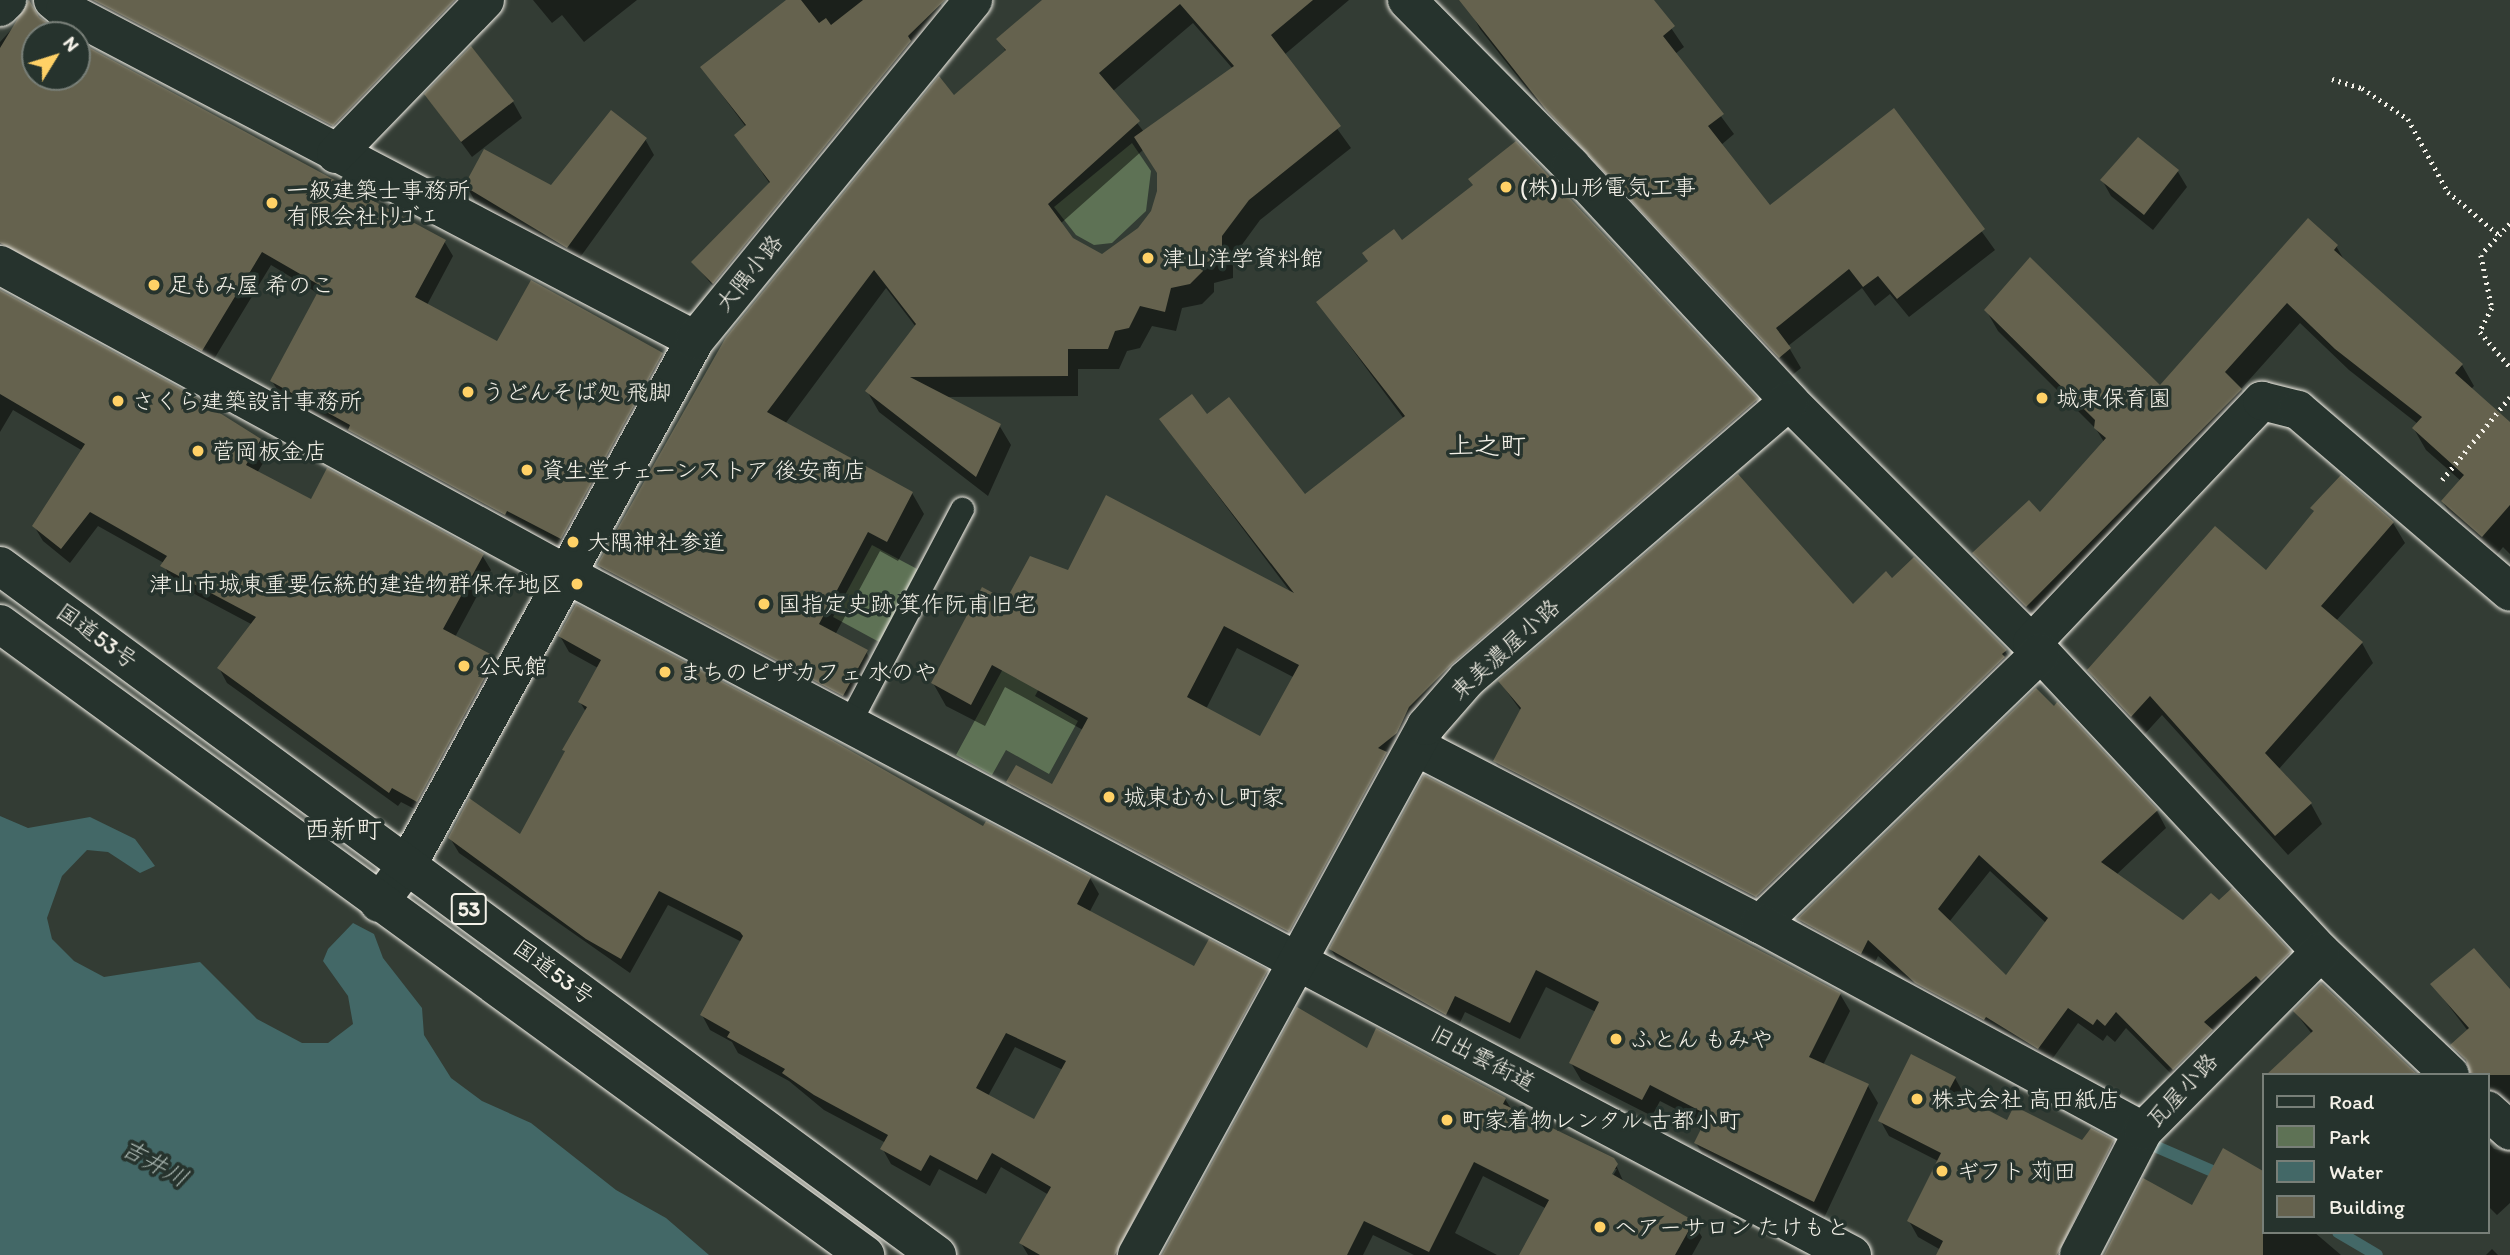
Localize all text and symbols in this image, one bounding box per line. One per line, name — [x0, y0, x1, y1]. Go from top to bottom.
north arrow — [21, 21, 91, 91]
text: N — [58, 32, 84, 56]
place label: (株)山形電気工事 — [1520, 173, 1696, 201]
place label: 一級建築士事務所 有限会社ﾄﾘｺﾞｴ — [286, 176, 470, 230]
marker: (株)山形電気工事 — [1498, 179, 1514, 195]
marker: 一級建築士事務所 有限会社ﾄﾘｺﾞｴ — [264, 195, 280, 211]
street label: 大隅小路 — [709, 229, 789, 317]
place label: 津山洋学資料館 — [1162, 244, 1323, 272]
marker: 津山洋学資料館 — [1140, 250, 1156, 266]
place label: 足もみ屋 希のこ — [168, 271, 334, 299]
marker: 足もみ屋 希のこ — [146, 277, 162, 293]
place label: うどんそば処 飛脚 — [482, 378, 671, 406]
marker: うどんそば処 飛脚 — [460, 384, 476, 400]
place label: 城東保育園 — [2056, 384, 2171, 412]
place label: さくら建築設計事務所 — [132, 387, 362, 415]
marker: 城東保育園 — [2034, 390, 2050, 406]
marker: さくら建築設計事務所 — [110, 393, 126, 409]
district label: 上之町 — [1448, 430, 1526, 462]
place label: 菅岡板金店 — [212, 437, 327, 465]
marker: 菅岡板金店 — [190, 443, 206, 459]
place label: 資生堂チェーンストア 後安商店 — [541, 456, 868, 484]
marker: 資生堂チェーンストア 後安商店 — [519, 462, 535, 478]
place label: 大隅神社参道 — [587, 528, 725, 556]
marker: 大隅神社参道 — [565, 534, 581, 550]
place label: 津山市城東重要伝統的建造物群保存地区 — [149, 570, 563, 598]
marker: 津山市城東重要伝統的建造物群保存地区 — [569, 576, 585, 592]
place label: 国指定史跡 箕作阮甫旧宅 — [778, 590, 1036, 618]
street label: 東美濃屋小路 — [1444, 593, 1566, 705]
marker: 国指定史跡 箕作阮甫旧宅 — [756, 596, 772, 612]
street label: 国道53号 — [51, 597, 143, 675]
place label: 公民館 — [478, 652, 547, 680]
marker: 公民館 — [456, 658, 472, 674]
place label: まちのピザカフェ 水のや — [679, 658, 937, 686]
marker: まちのピザカフェ 水のや — [657, 664, 673, 680]
place label: 城東むかし町家 — [1123, 783, 1284, 811]
marker: 城東むかし町家 — [1101, 789, 1117, 805]
district label: 西新町 — [304, 814, 382, 846]
road number: 53 — [450, 892, 488, 926]
street label: 国道53号 — [508, 933, 600, 1011]
street label: 旧出雲街道 — [1426, 1019, 1540, 1097]
place label: ふとん もみや — [1630, 1025, 1773, 1053]
marker: ふとん もみや — [1608, 1031, 1624, 1047]
street label: 瓦屋小路 — [2141, 1047, 2223, 1133]
legend — [2262, 1073, 2489, 1234]
place label: 株式会社 高田紙店 — [1931, 1085, 2120, 1113]
text: Road — [2329, 1089, 2374, 1114]
marker: 株式会社 高田紙店 — [1909, 1091, 1925, 1107]
place label: 町家着物レンタル 古都小町 — [1461, 1106, 1742, 1134]
marker: 町家着物レンタル 古都小町 — [1439, 1112, 1455, 1128]
text: Park — [2329, 1124, 2370, 1149]
water label: 吉井川 — [117, 1133, 193, 1193]
place label: ギフト 苅田 — [1956, 1157, 2076, 1185]
text: Water — [2329, 1159, 2383, 1184]
marker: ギフト 苅田 — [1934, 1163, 1950, 1179]
text: Building — [2329, 1194, 2405, 1219]
place label: ヘアーサロン たけもと — [1614, 1213, 1848, 1241]
marker: ヘアーサロン たけもと — [1592, 1219, 1608, 1235]

